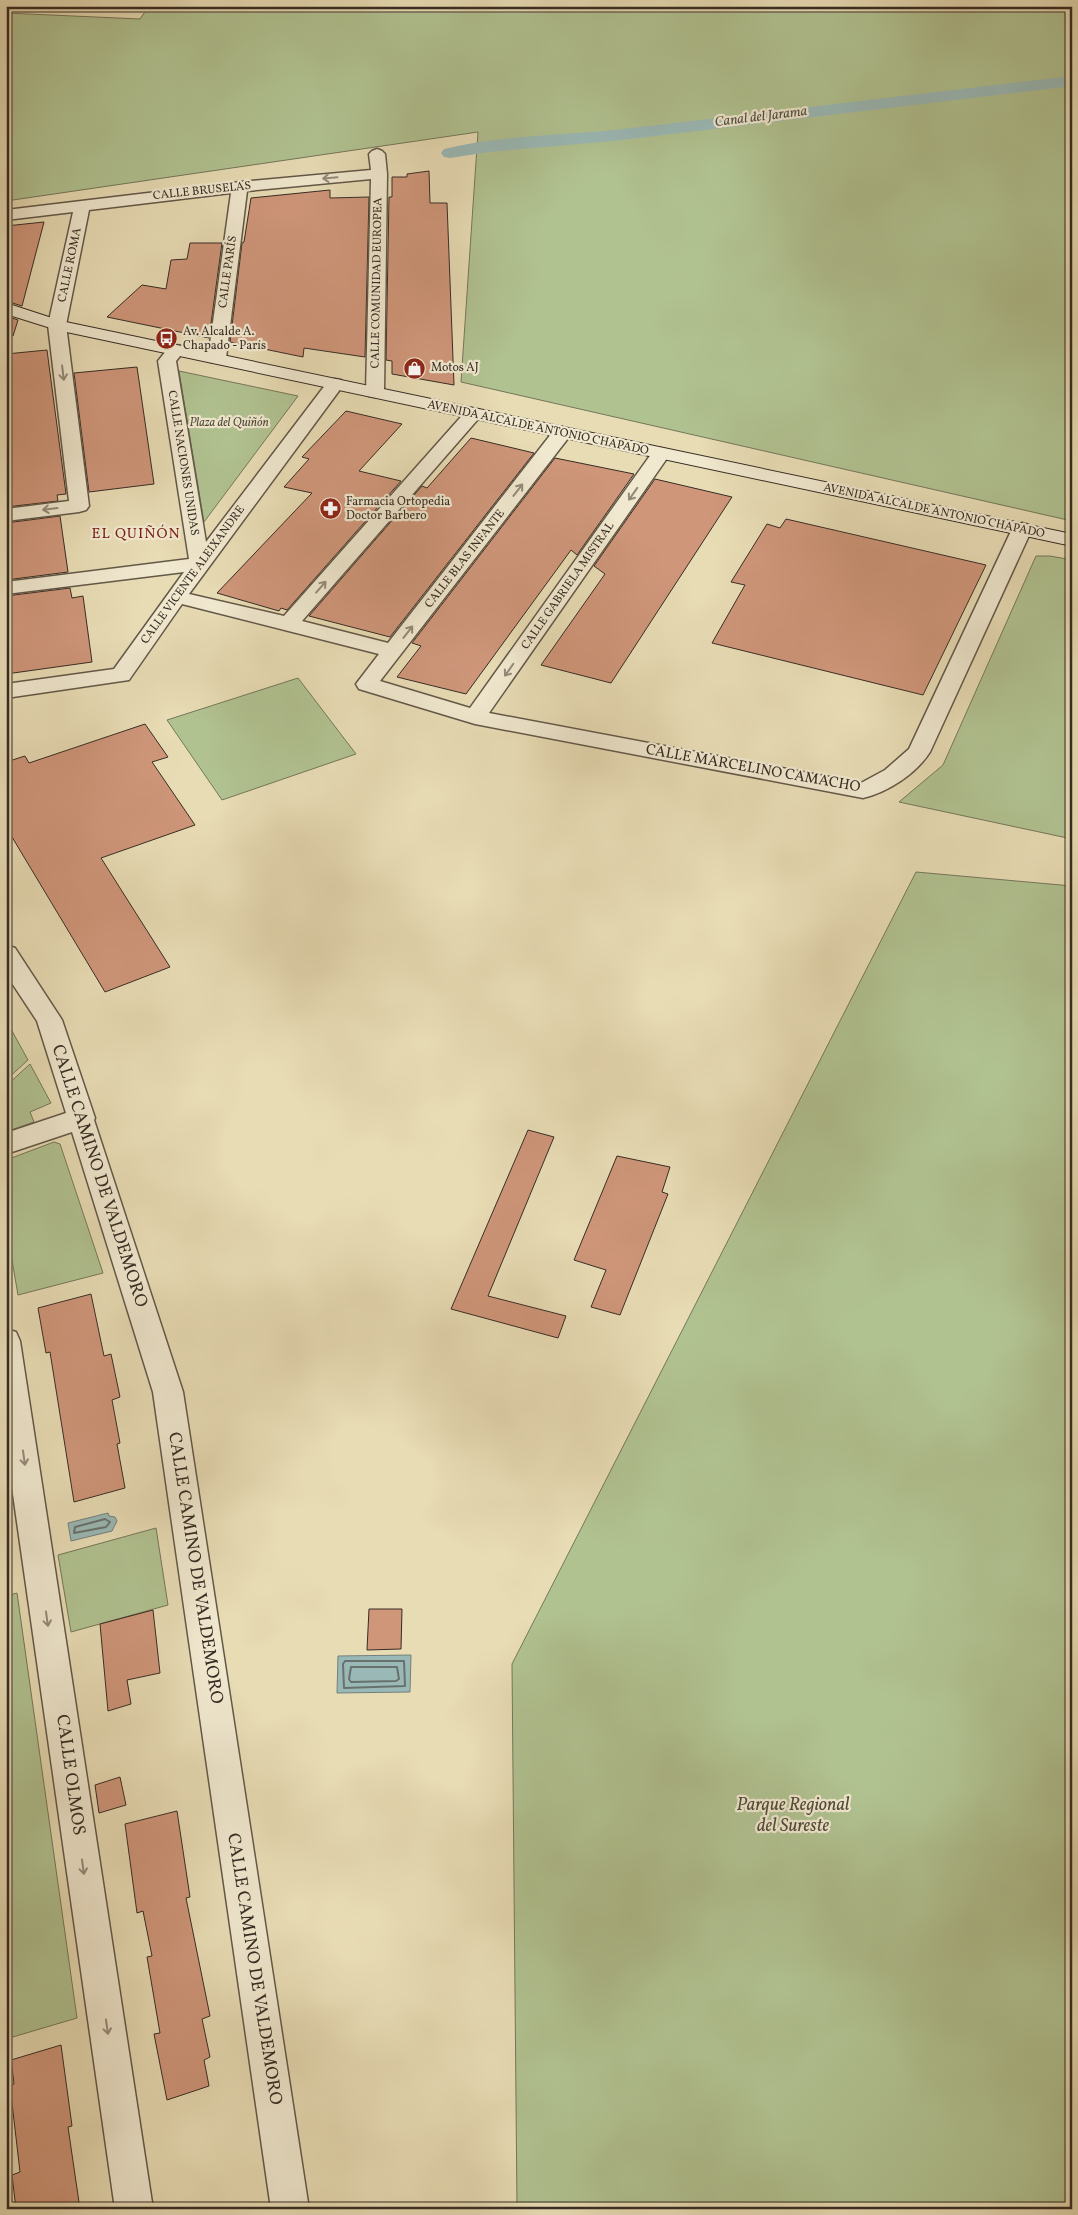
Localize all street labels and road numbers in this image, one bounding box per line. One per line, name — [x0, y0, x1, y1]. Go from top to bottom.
street label: CALLE BRUSELAS — [152, 178, 252, 204]
street label: CALLE COMUNIDAD EUROPEA — [368, 197, 386, 369]
street label: CALLE ROMA — [54, 226, 86, 304]
street label: CALLE PARÍS — [214, 235, 241, 309]
street label: CALLE NACIONES UNIDAS — [164, 389, 202, 537]
street label: AVENIDA ALCALDE ANTONIO CHAPADO — [426, 397, 650, 459]
street label: AVENIDA ALCALDE ANTONIO CHAPADO — [822, 480, 1046, 542]
street label: CALLE VICENTE ALEIXANDRE — [137, 502, 249, 648]
street label: CALLE BLAS INFANTE — [421, 506, 509, 612]
street label: CALLE GABRIELA MISTRAL — [518, 519, 618, 653]
street label: CALLE MARCELINO CAMACHO — [644, 740, 862, 798]
street label: CALLE CAMINO DE VALDEMORO — [45, 1041, 153, 1311]
street label: CALLE CAMINO DE VALDEMORO — [161, 1430, 229, 1706]
street label: CALLE OLMOS — [49, 1713, 91, 1837]
street label: CALLE CAMINO DE VALDEMORO — [220, 1831, 288, 2107]

